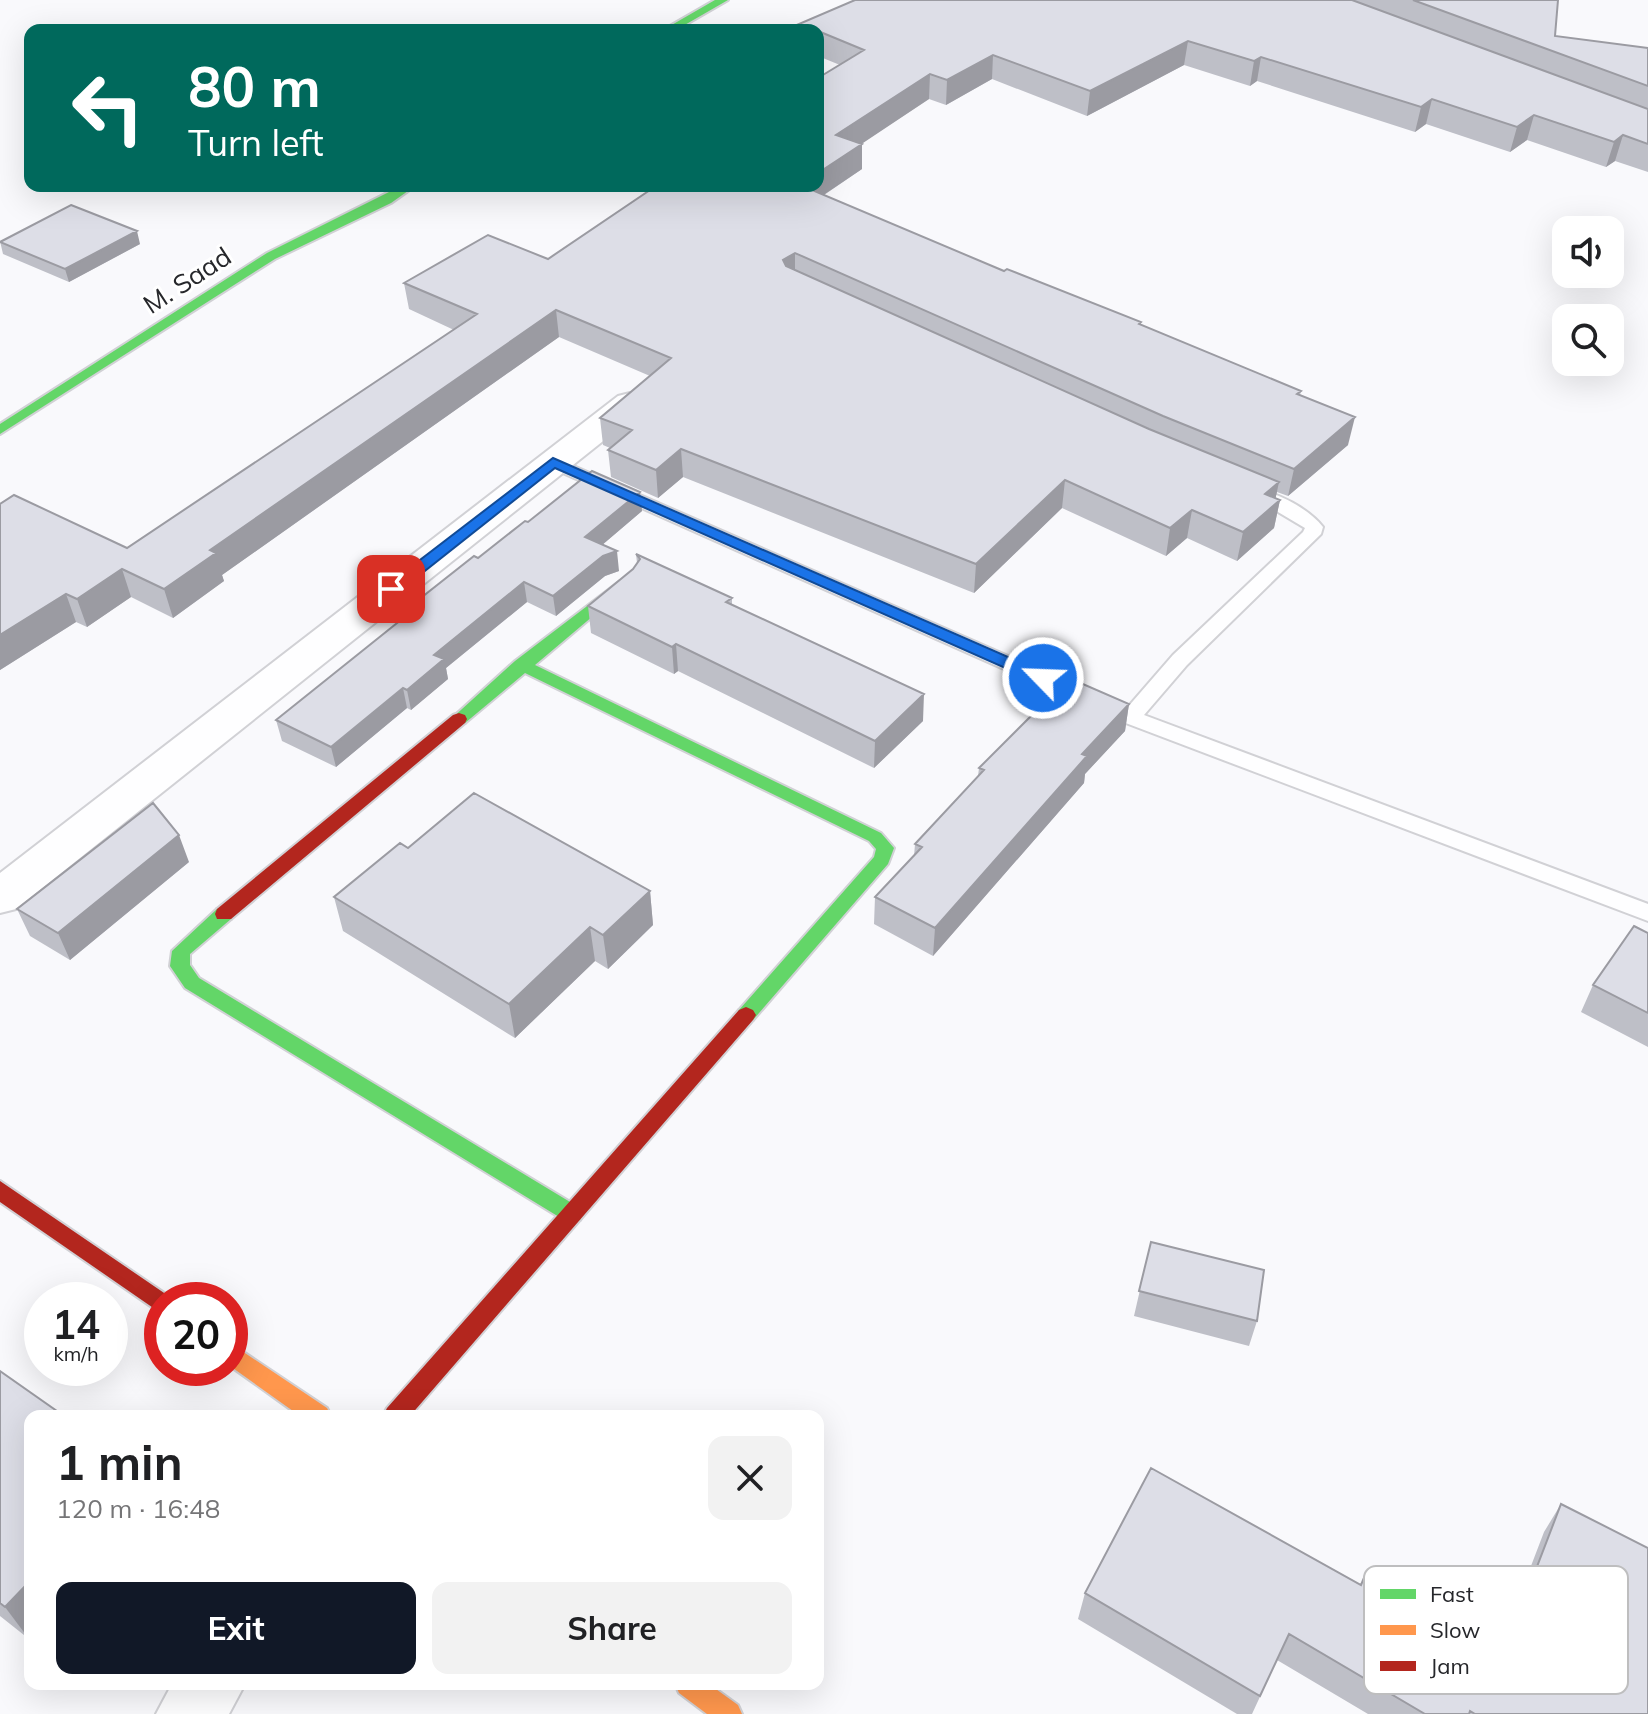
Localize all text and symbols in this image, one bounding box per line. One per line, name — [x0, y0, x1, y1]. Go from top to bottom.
text: 80 m — [188, 51, 321, 121]
icon: left — [56, 56, 160, 160]
text: Turn left — [188, 120, 324, 165]
map controls — [1552, 216, 1624, 376]
button: sound — [1552, 216, 1624, 288]
street label: M. Saad — [137, 239, 237, 321]
button: search — [1552, 304, 1624, 376]
pin — [357, 555, 425, 623]
icon: arrive — [369, 567, 413, 611]
position arrow — [1001, 636, 1085, 720]
speed limit sign: 20 — [144, 1282, 248, 1386]
text: 14 — [52, 1299, 100, 1349]
text: km/h — [53, 1341, 99, 1366]
text: 1 min — [56, 1432, 183, 1492]
button: close — [708, 1436, 792, 1520]
text: 120 m · 16:48 — [56, 1492, 220, 1525]
legend — [1364, 1566, 1628, 1694]
text: Fast — [1430, 1580, 1474, 1608]
button: Exit — [56, 1582, 416, 1674]
button: Share — [432, 1582, 792, 1674]
text: Slow — [1430, 1616, 1480, 1644]
text: Jam — [1430, 1652, 1470, 1680]

